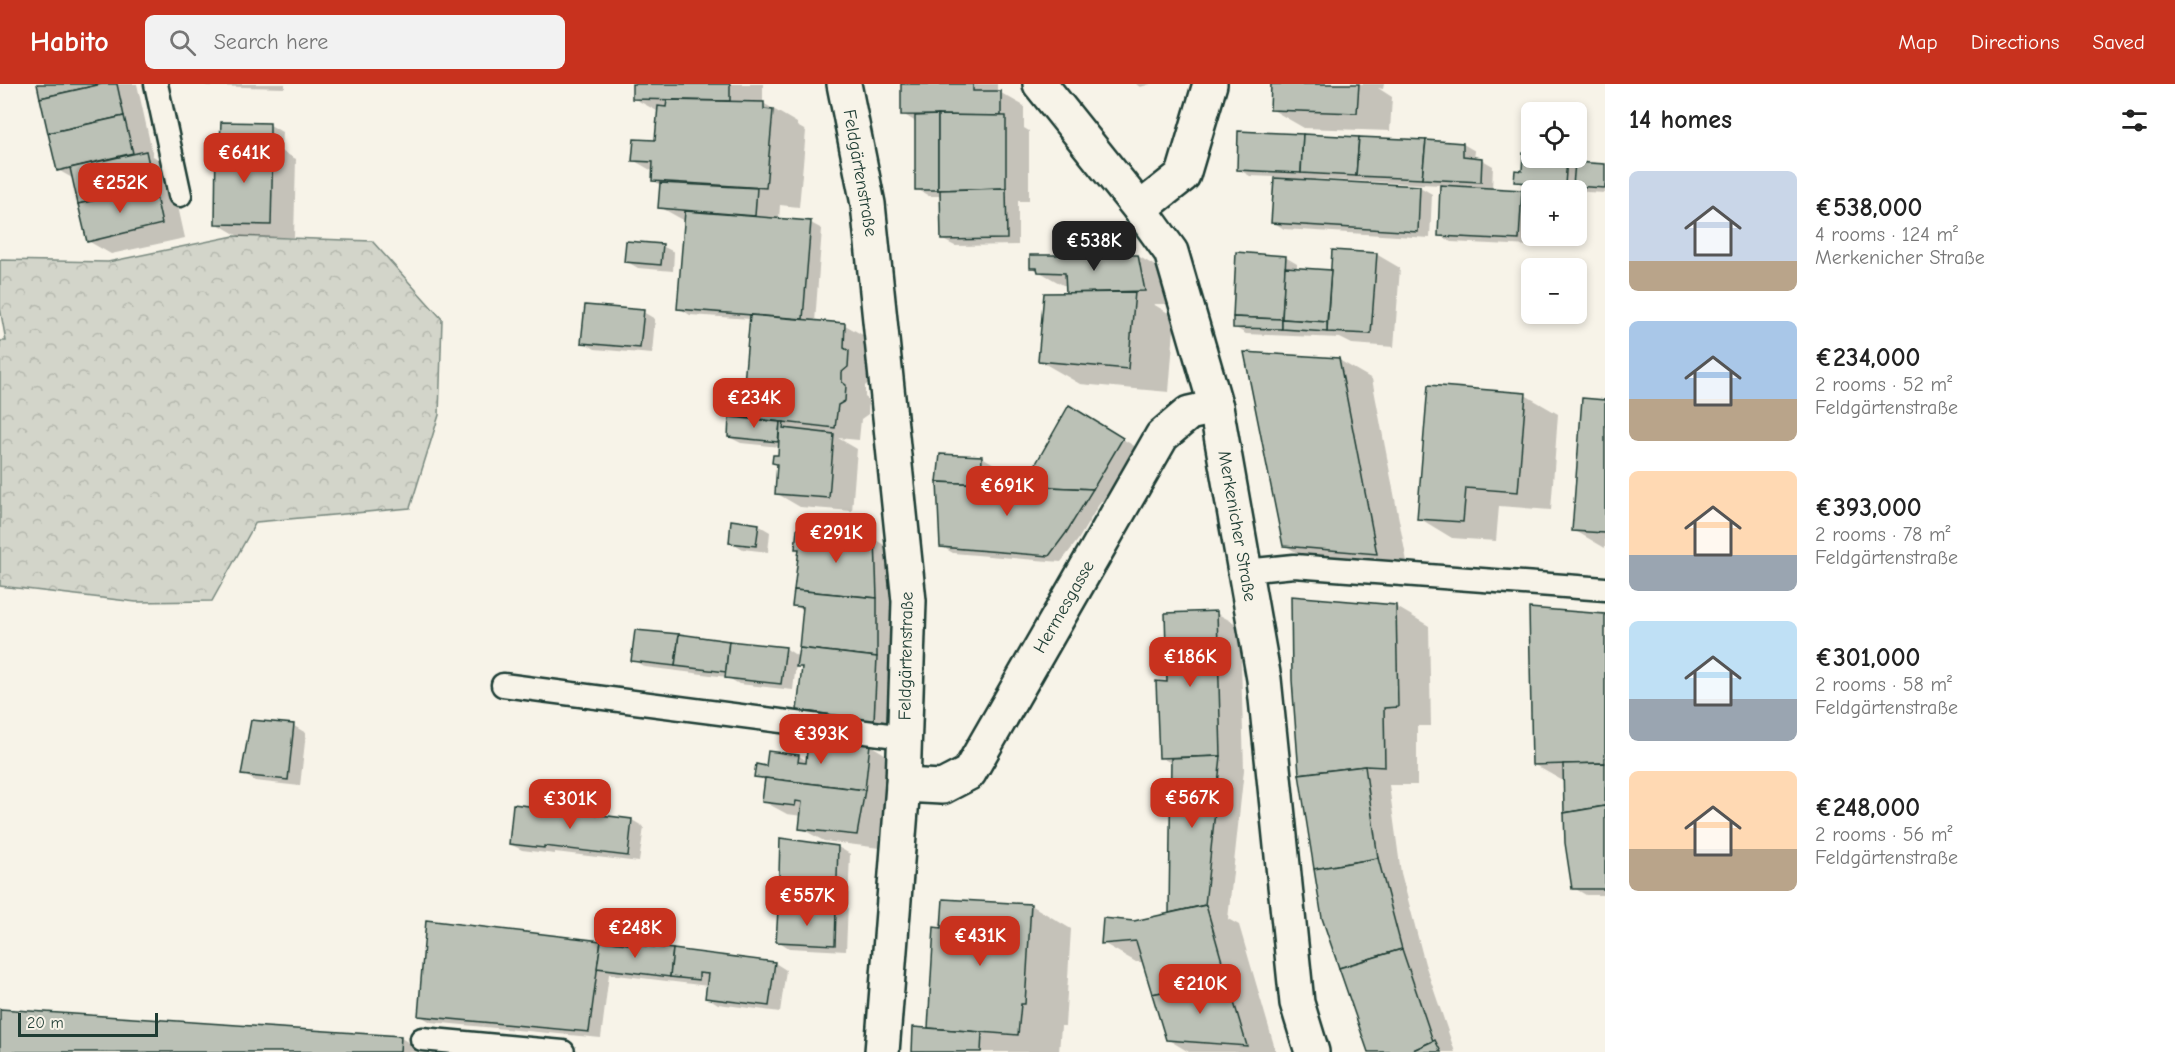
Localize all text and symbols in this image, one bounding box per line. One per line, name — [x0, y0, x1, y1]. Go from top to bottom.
search box — [145, 15, 565, 69]
text: Habito — [30, 26, 109, 58]
icon: search — [166, 26, 199, 59]
text: Search here — [214, 29, 328, 55]
text: Map — [1898, 30, 1938, 54]
text: Directions — [1971, 30, 2060, 54]
text: Saved — [2093, 30, 2145, 54]
map controls — [1521, 102, 1587, 324]
button: locate — [1521, 102, 1587, 168]
icon: filters — [2118, 104, 2151, 137]
text: 14 homes — [1629, 105, 1732, 135]
street label: Feldgärtenstraße — [838, 108, 882, 238]
pin: €641K — [202, 133, 286, 184]
text: €641K — [218, 141, 270, 164]
pin: €252K — [78, 163, 162, 214]
text: €252K — [92, 171, 148, 194]
button: + — [1521, 180, 1587, 246]
text: €538,000 — [1815, 193, 1922, 223]
icon: home — [1677, 195, 1749, 267]
pin: €538K — [1052, 221, 1136, 272]
text: 4 rooms · 124 m² — [1815, 223, 1958, 246]
text: €538K — [1066, 229, 1122, 252]
text: Merkenicher Straße — [1815, 246, 1985, 269]
button: − — [1521, 258, 1587, 324]
text: €234,000 — [1815, 343, 1920, 373]
icon: home — [1677, 345, 1749, 417]
text: 2 rooms · 52 m² — [1815, 373, 1952, 396]
pin: €234K — [712, 378, 796, 429]
text: €234K — [727, 386, 781, 409]
text: Feldgärtenstraße — [1815, 396, 1958, 419]
street label: Merkenicher Straße — [1213, 449, 1261, 603]
pin: €691K — [965, 466, 1049, 517]
text: €691K — [980, 474, 1034, 497]
text: €393,000 — [1815, 493, 1922, 523]
icon: home — [1677, 495, 1749, 567]
pin: €291K — [794, 513, 878, 564]
text: €291K — [809, 521, 863, 544]
text: 2 rooms · 78 m² — [1815, 523, 1951, 546]
text: Feldgärtenstraße — [1815, 546, 1958, 569]
street label: Hermesgasse — [1029, 557, 1099, 657]
street label: Feldgärtenstraße — [894, 591, 918, 721]
pin: €186K — [1148, 637, 1232, 688]
text: €301,000 — [1815, 643, 1920, 673]
text: €186K — [1163, 645, 1217, 668]
icon: home — [1677, 645, 1749, 717]
text: 2 rooms · 58 m² — [1815, 673, 1952, 696]
text: Feldgärtenstraße — [1815, 696, 1958, 719]
pin: €393K — [779, 714, 863, 765]
text: €393K — [793, 722, 849, 745]
pin: €567K — [1150, 778, 1234, 829]
pin: €301K — [528, 779, 612, 830]
text: €567K — [1164, 786, 1220, 809]
text: €301K — [543, 787, 597, 810]
text: €248,000 — [1815, 793, 1920, 823]
icon: home — [1677, 795, 1749, 867]
text: 2 rooms · 56 m² — [1815, 823, 1953, 846]
text: Feldgärtenstraße — [1815, 846, 1958, 869]
pin: €557K — [765, 876, 849, 927]
text: €557K — [779, 884, 835, 907]
pin: €248K — [593, 908, 677, 959]
text: €248K — [608, 916, 662, 939]
pin: €431K — [938, 916, 1022, 967]
text: €431K — [954, 924, 1006, 947]
pin: €210K — [1158, 964, 1242, 1015]
text: €210K — [1173, 972, 1227, 995]
scale bar — [18, 1010, 158, 1038]
text: 20 m — [27, 1014, 64, 1032]

